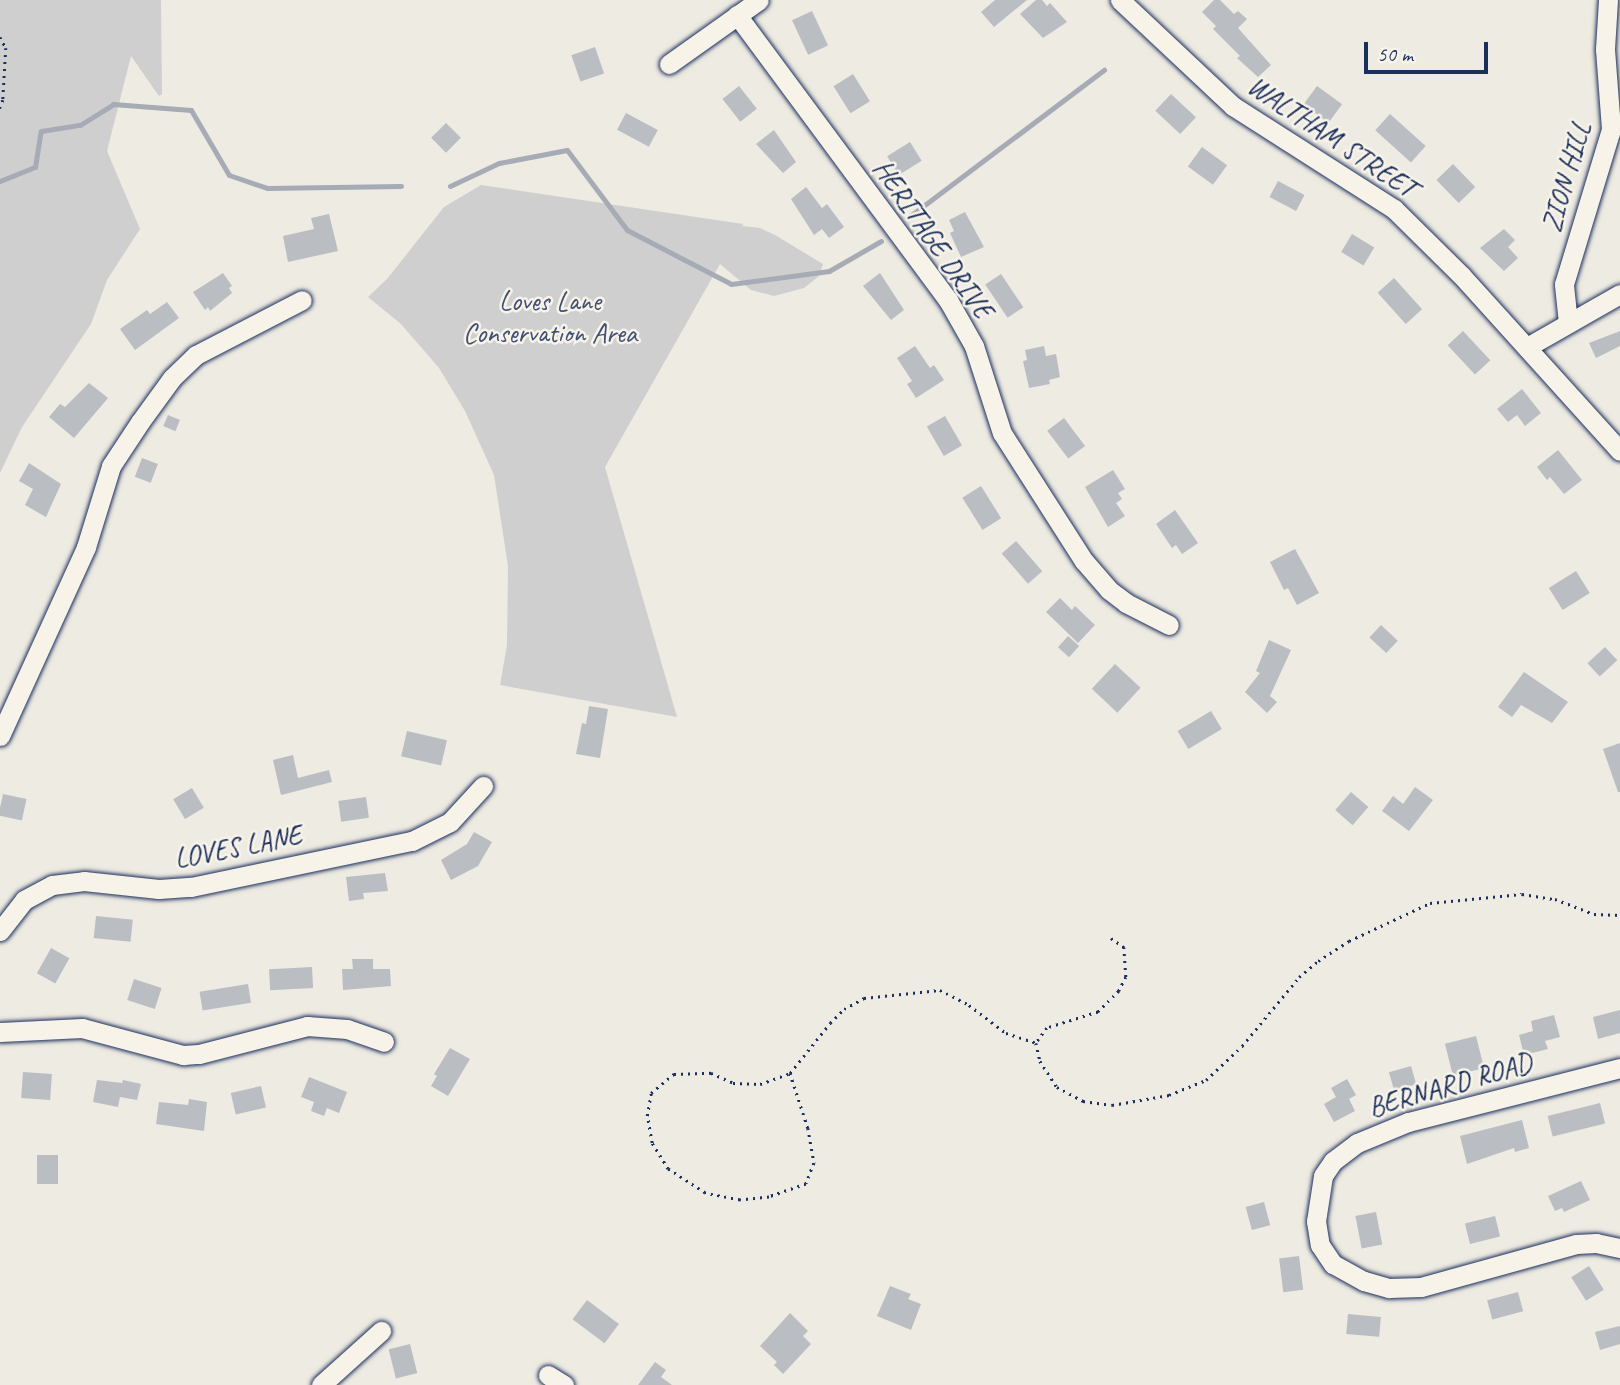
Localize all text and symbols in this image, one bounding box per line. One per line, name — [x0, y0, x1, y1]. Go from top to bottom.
scale bar — [1368, 28, 1492, 72]
text: 50 m — [1377, 41, 1413, 67]
street label: WALTHAM STREET — [1242, 68, 1422, 206]
street label: ZION HILL — [1534, 119, 1598, 235]
street label: HERITAGE DRIVE — [866, 153, 1000, 325]
park label: Loves Lane Conservation Area — [463, 284, 637, 350]
street label: LOVES LANE — [171, 818, 305, 876]
street label: BERNARD ROAD — [1364, 1045, 1536, 1125]

